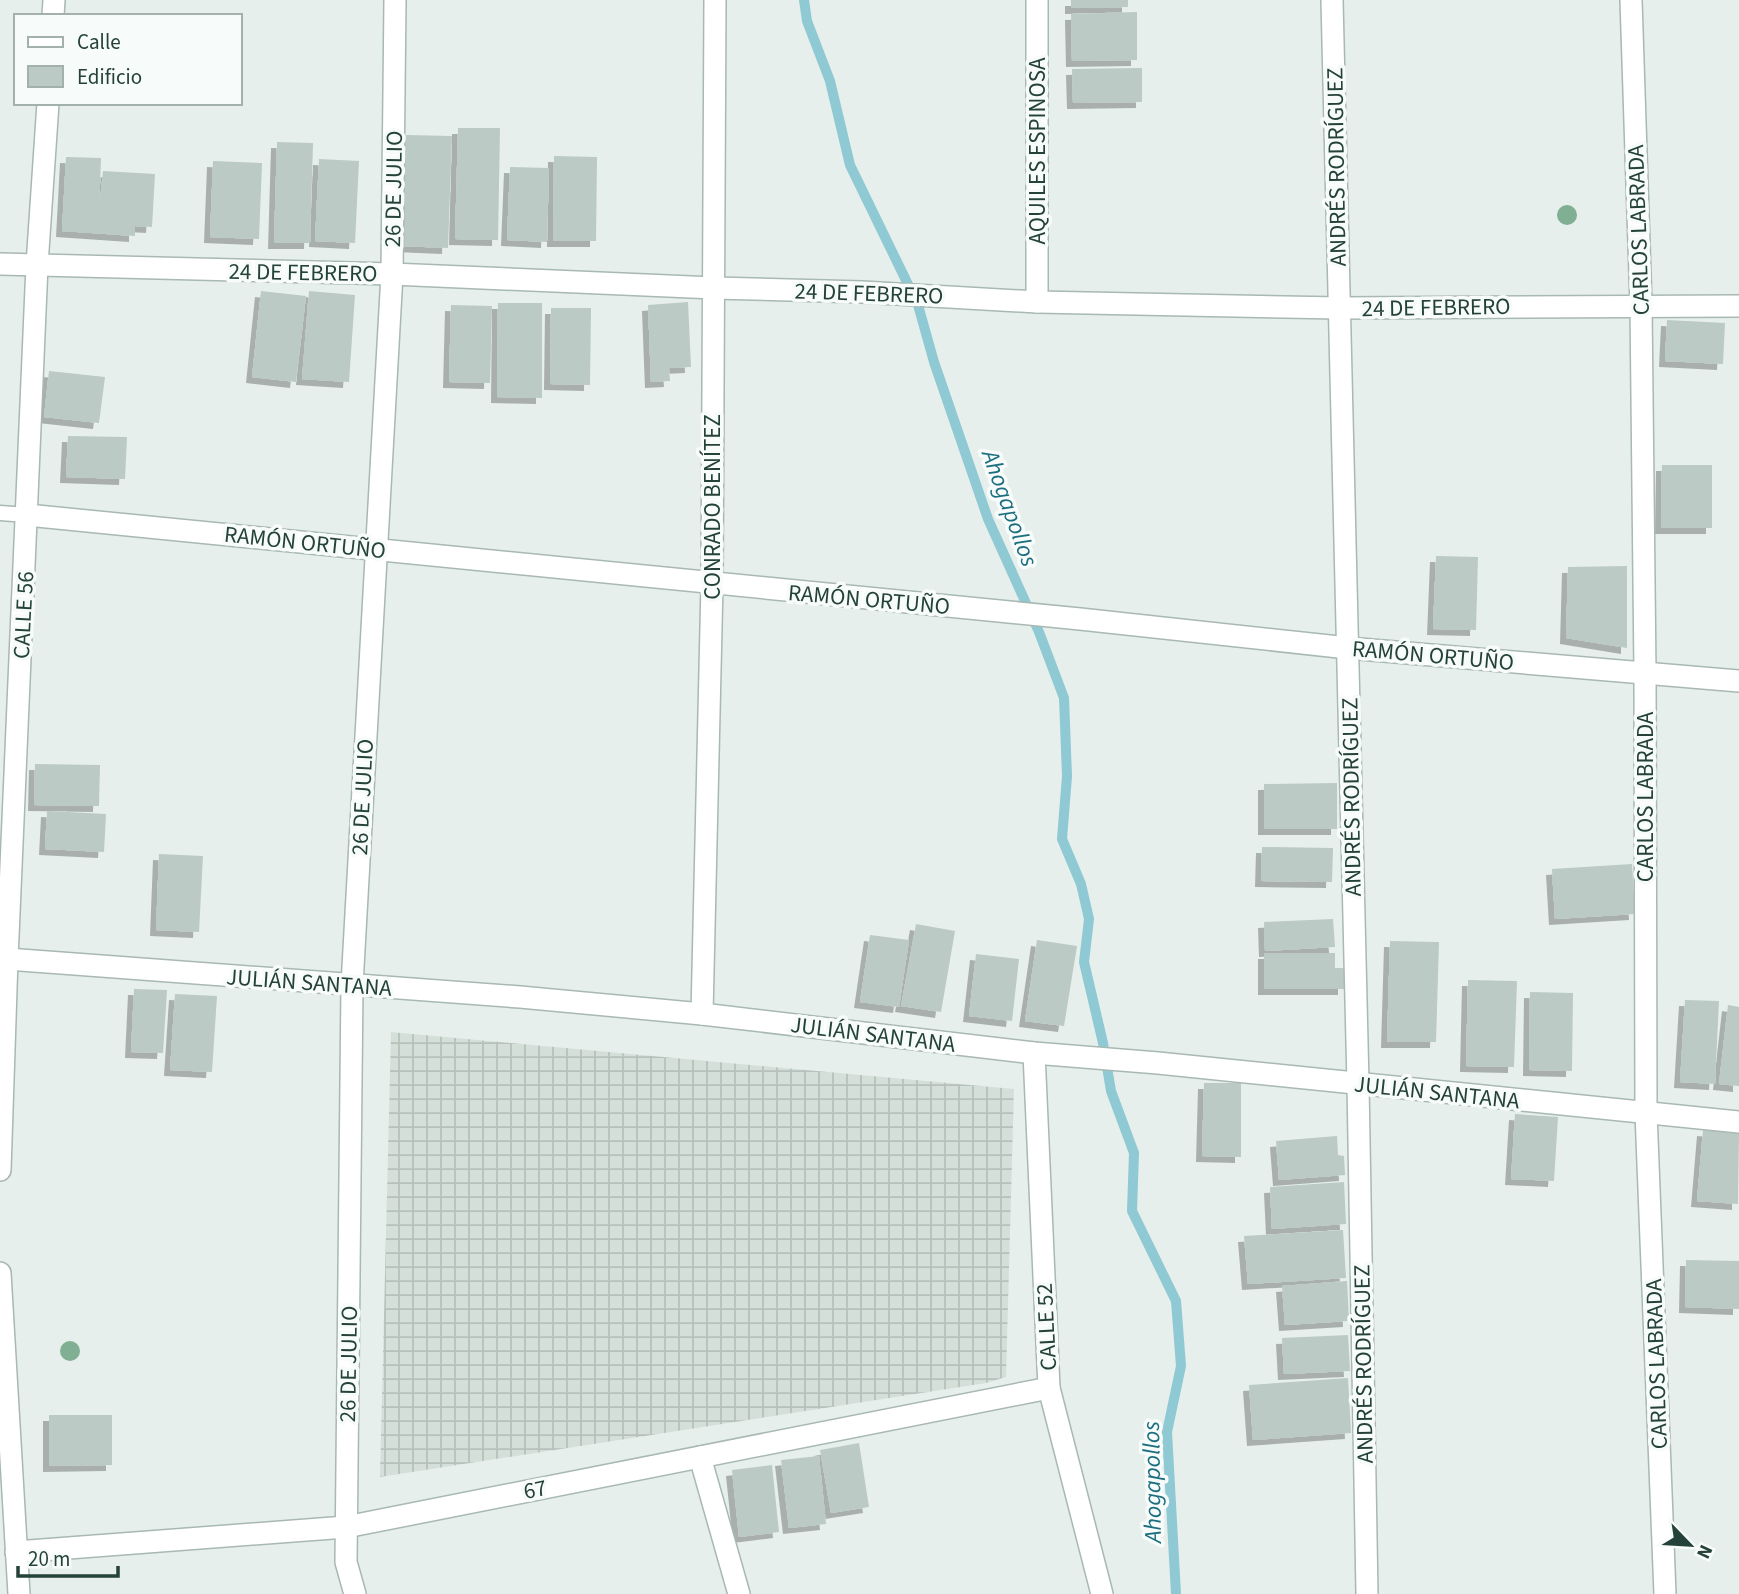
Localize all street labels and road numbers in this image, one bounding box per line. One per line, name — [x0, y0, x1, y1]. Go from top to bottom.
street label: AQUILES ESPINOSA — [1021, 57, 1054, 245]
street label: ANDRÉS RODRÍGUEZ — [1318, 67, 1355, 267]
street label: 26 DE JULIO — [376, 130, 411, 248]
street label: CARLOS LABRADA — [1619, 144, 1658, 316]
street label: 24 DE FEBRERO — [228, 255, 378, 290]
street label: 24 DE FEBRERO — [794, 274, 944, 313]
street label: 24 DE FEBRERO — [1361, 290, 1511, 325]
street label: CONRADO BENÍTEZ — [696, 414, 729, 600]
street label: RAMÓN ORTUÑO — [223, 518, 387, 567]
street label: CALLE 56 — [5, 570, 42, 660]
street label: RAMÓN ORTUÑO — [787, 576, 951, 623]
street label: RAMÓN ORTUÑO — [1351, 632, 1515, 679]
street label: ANDRÉS RODRÍGUEZ — [1333, 697, 1370, 897]
street label: CARLOS LABRADA — [1629, 711, 1662, 882]
street label: 26 DE JULIO — [343, 738, 382, 856]
street label: JULIÁN SANTANA — [225, 960, 393, 1005]
street label: JULIÁN SANTANA — [789, 1008, 958, 1061]
street label: JULIÁN SANTANA — [1353, 1067, 1522, 1118]
street label: ANDRÉS RODRÍGUEZ — [1345, 1264, 1382, 1464]
street label: CARLOS LABRADA — [1637, 1278, 1676, 1450]
street label: CALLE 52 — [1028, 1282, 1065, 1372]
street label: 26 DE JULIO — [331, 1305, 366, 1423]
street label: 67 — [521, 1471, 549, 1508]

